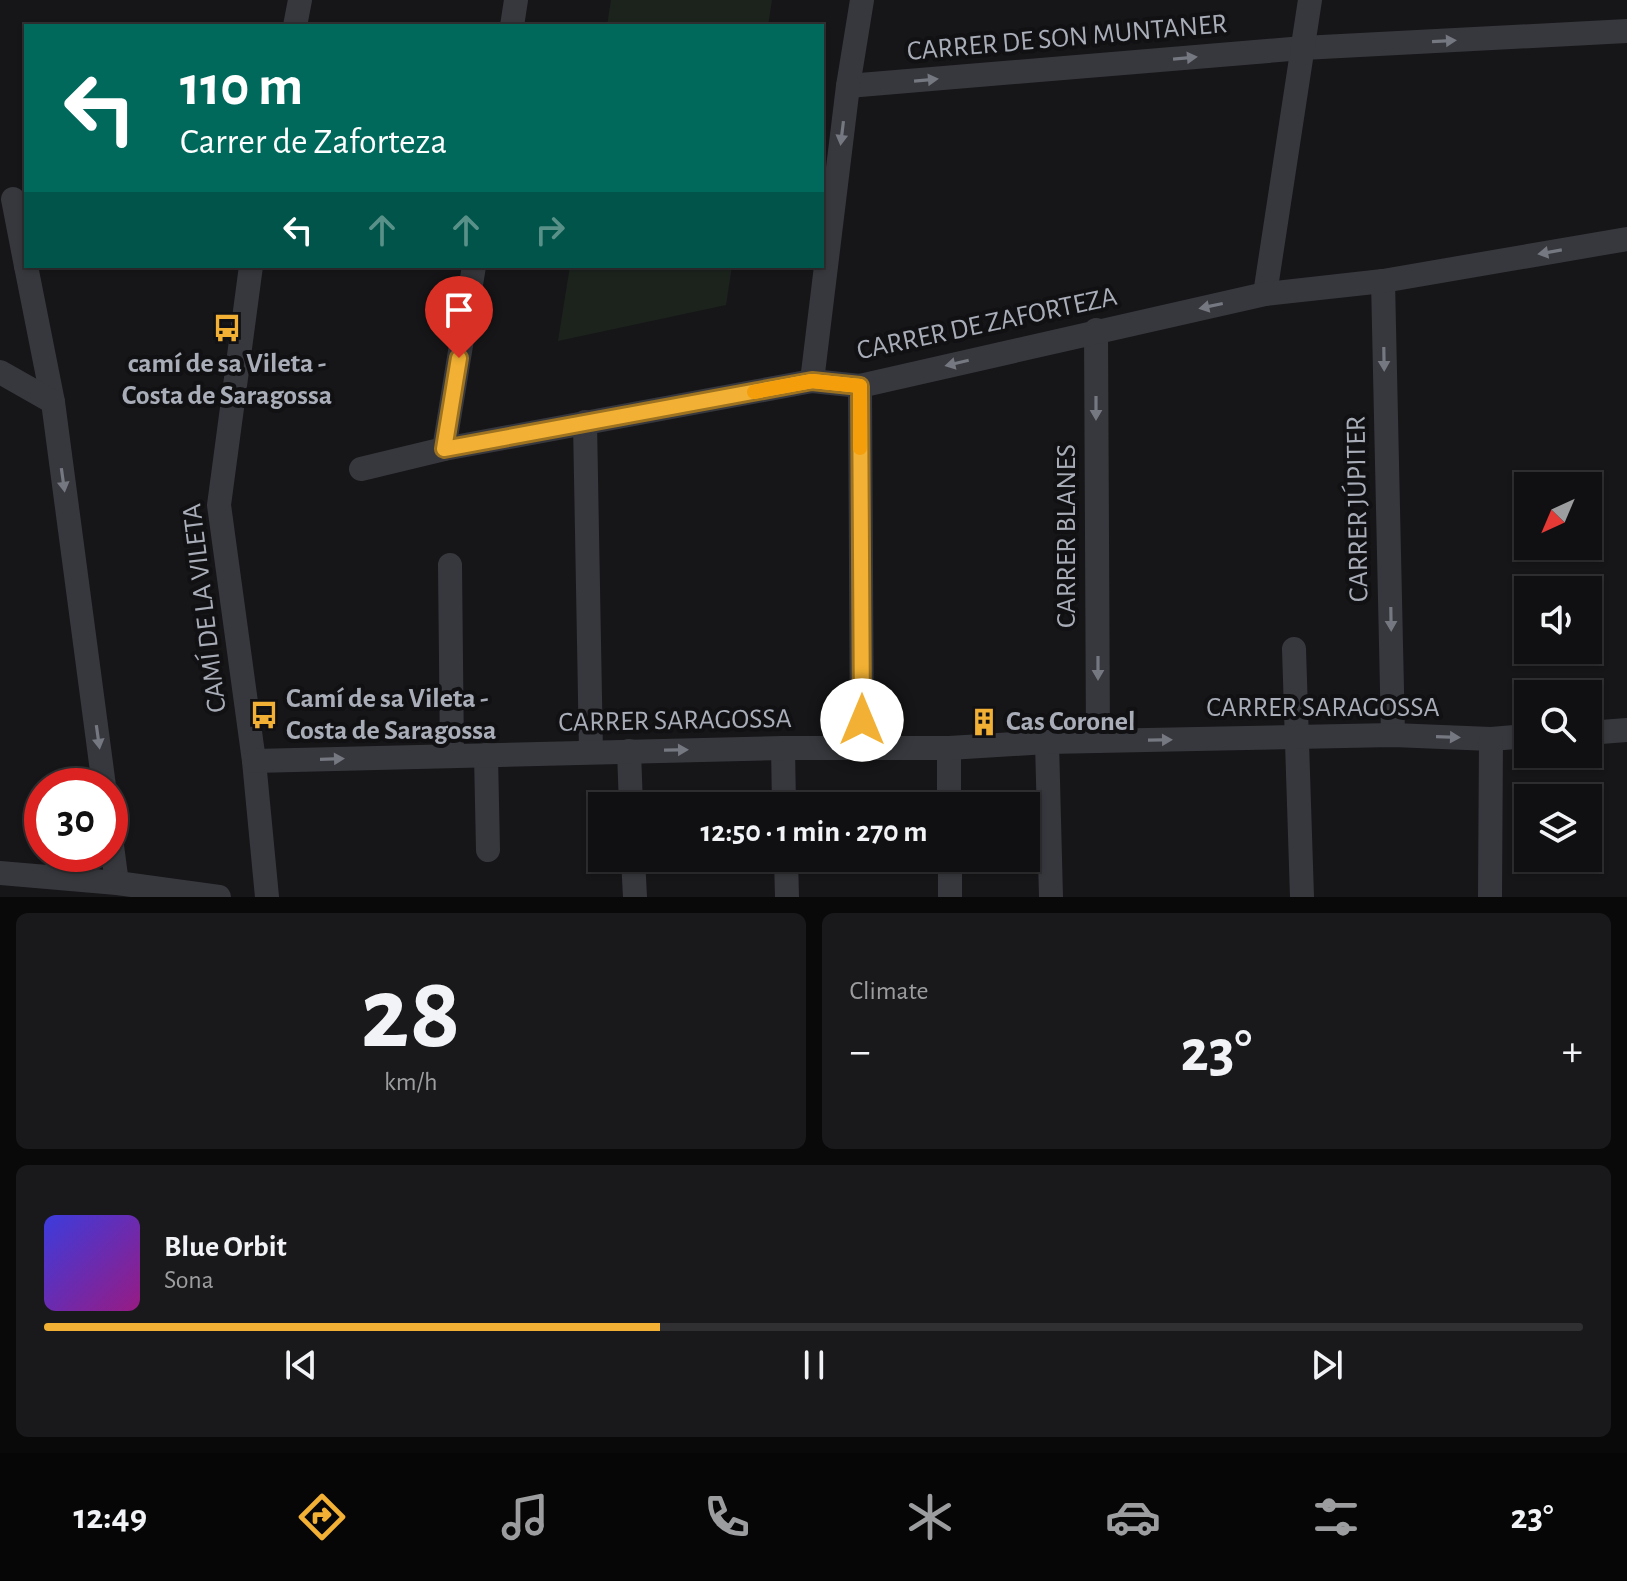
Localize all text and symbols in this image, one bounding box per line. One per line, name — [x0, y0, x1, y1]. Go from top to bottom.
street label: CARRER DE SON MUNTANER — [906, 10, 1228, 66]
one-way arrow — [1432, 34, 1457, 47]
one-way arrow — [1173, 51, 1198, 64]
icon: left — [48, 56, 152, 160]
text: 110 m — [180, 59, 303, 115]
one-way arrow — [914, 73, 939, 86]
one-way arrow — [836, 120, 849, 145]
text: Carrer de Zaforteza — [180, 124, 447, 160]
icon: left — [276, 208, 320, 252]
icon: ahead — [360, 208, 404, 252]
icon: ahead — [444, 208, 488, 252]
icon: right — [528, 208, 572, 252]
one-way arrow — [1537, 246, 1562, 259]
pin — [425, 276, 493, 358]
street label: CARRER DE ZAFORTEZA — [854, 283, 1120, 365]
icon: arrive — [437, 288, 481, 332]
one-way arrow — [1198, 300, 1223, 313]
bus stop icon: camí de sa Vileta - Costa de Saragossa — [212, 313, 242, 343]
one-way arrow — [1378, 347, 1391, 372]
place label: camí de sa Vileta - Costa de Saragossa — [122, 350, 332, 410]
one-way arrow — [944, 357, 969, 370]
one-way arrow — [1090, 396, 1102, 421]
street label: CARRER JÚPITER — [1339, 416, 1374, 602]
street label: CARRER BLANES — [1053, 444, 1081, 628]
one-way arrow — [57, 467, 70, 492]
north arrow — [1514, 472, 1602, 560]
map controls — [1514, 472, 1602, 872]
street label: CAMÍ DE LA VILETA — [175, 502, 232, 714]
button: sound — [1514, 576, 1602, 664]
one-way arrow — [1384, 607, 1397, 632]
one-way arrow — [1092, 656, 1104, 681]
position arrow — [820, 678, 904, 762]
button: search — [1514, 680, 1602, 768]
place label: Camí de sa Vileta - Costa de Saragossa — [286, 685, 496, 745]
street label: CARRER SARAGOSSA — [1206, 694, 1440, 722]
bus stop icon: Camí de sa Vileta - Costa de Saragossa — [249, 700, 279, 730]
street label: CARRER SARAGOSSA — [558, 705, 792, 737]
building icon: Cas Coronel — [969, 707, 999, 737]
place label: Cas Coronel — [1006, 708, 1135, 736]
one-way arrow — [91, 725, 104, 750]
one-way arrow — [1436, 731, 1461, 744]
one-way arrow — [1148, 733, 1173, 746]
one-way arrow — [664, 744, 689, 756]
one-way arrow — [320, 753, 345, 766]
speed limit sign: 30 — [24, 768, 128, 872]
button: layers — [1514, 784, 1602, 872]
text: 12:50 · 1 min · 270 m — [701, 817, 927, 847]
text: 28 — [361, 963, 461, 1067]
text: Climate — [850, 978, 928, 1004]
text: 23° — [1180, 1022, 1252, 1082]
text: − — [850, 1030, 871, 1074]
text: + — [1562, 1030, 1583, 1074]
text: km/h — [384, 1069, 438, 1095]
text: Blue Orbit — [164, 1232, 287, 1262]
text: Sona — [164, 1267, 214, 1293]
icon: previous — [279, 1343, 323, 1387]
icon: pause — [792, 1343, 836, 1387]
icon: next — [1305, 1343, 1349, 1387]
icon: directions — [294, 1489, 350, 1545]
icon: music — [497, 1489, 553, 1545]
icon: phone — [699, 1489, 755, 1545]
icon: climate — [902, 1489, 958, 1545]
icon: car — [1105, 1489, 1161, 1545]
icon: filters — [1308, 1489, 1364, 1545]
text: 12:49 — [73, 1499, 147, 1535]
text: 23° — [1511, 1499, 1554, 1535]

